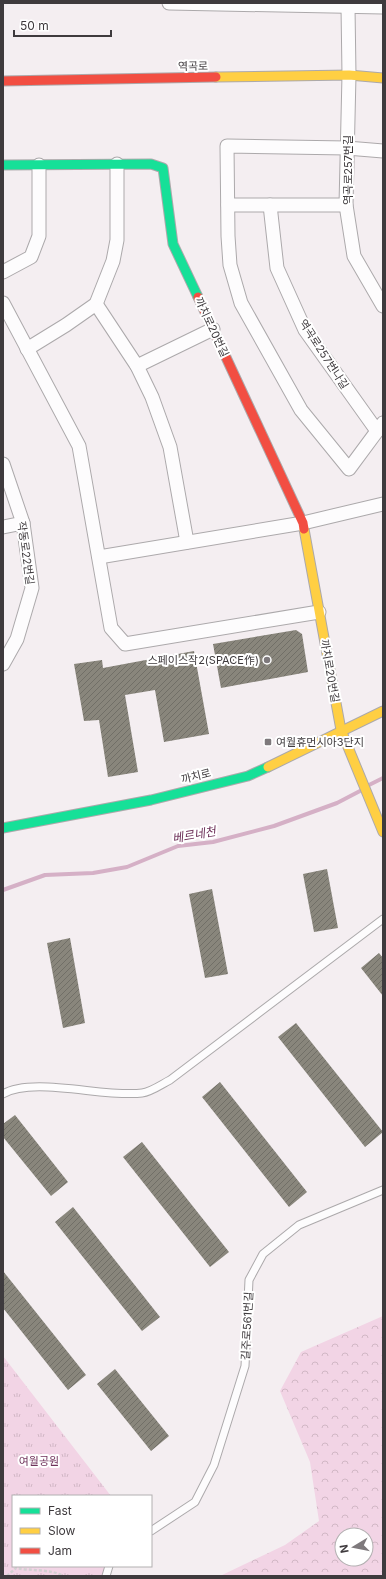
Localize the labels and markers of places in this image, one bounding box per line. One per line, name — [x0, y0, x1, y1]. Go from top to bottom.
place label: 스페이스작2(SPACE作) — [148, 653, 259, 667]
marker: 스페이스작2(SPACE作) — [262, 655, 272, 665]
place label: 여월휴먼시아3단지 — [276, 735, 364, 749]
marker: 여월휴먼시아3단지 — [263, 737, 273, 747]

